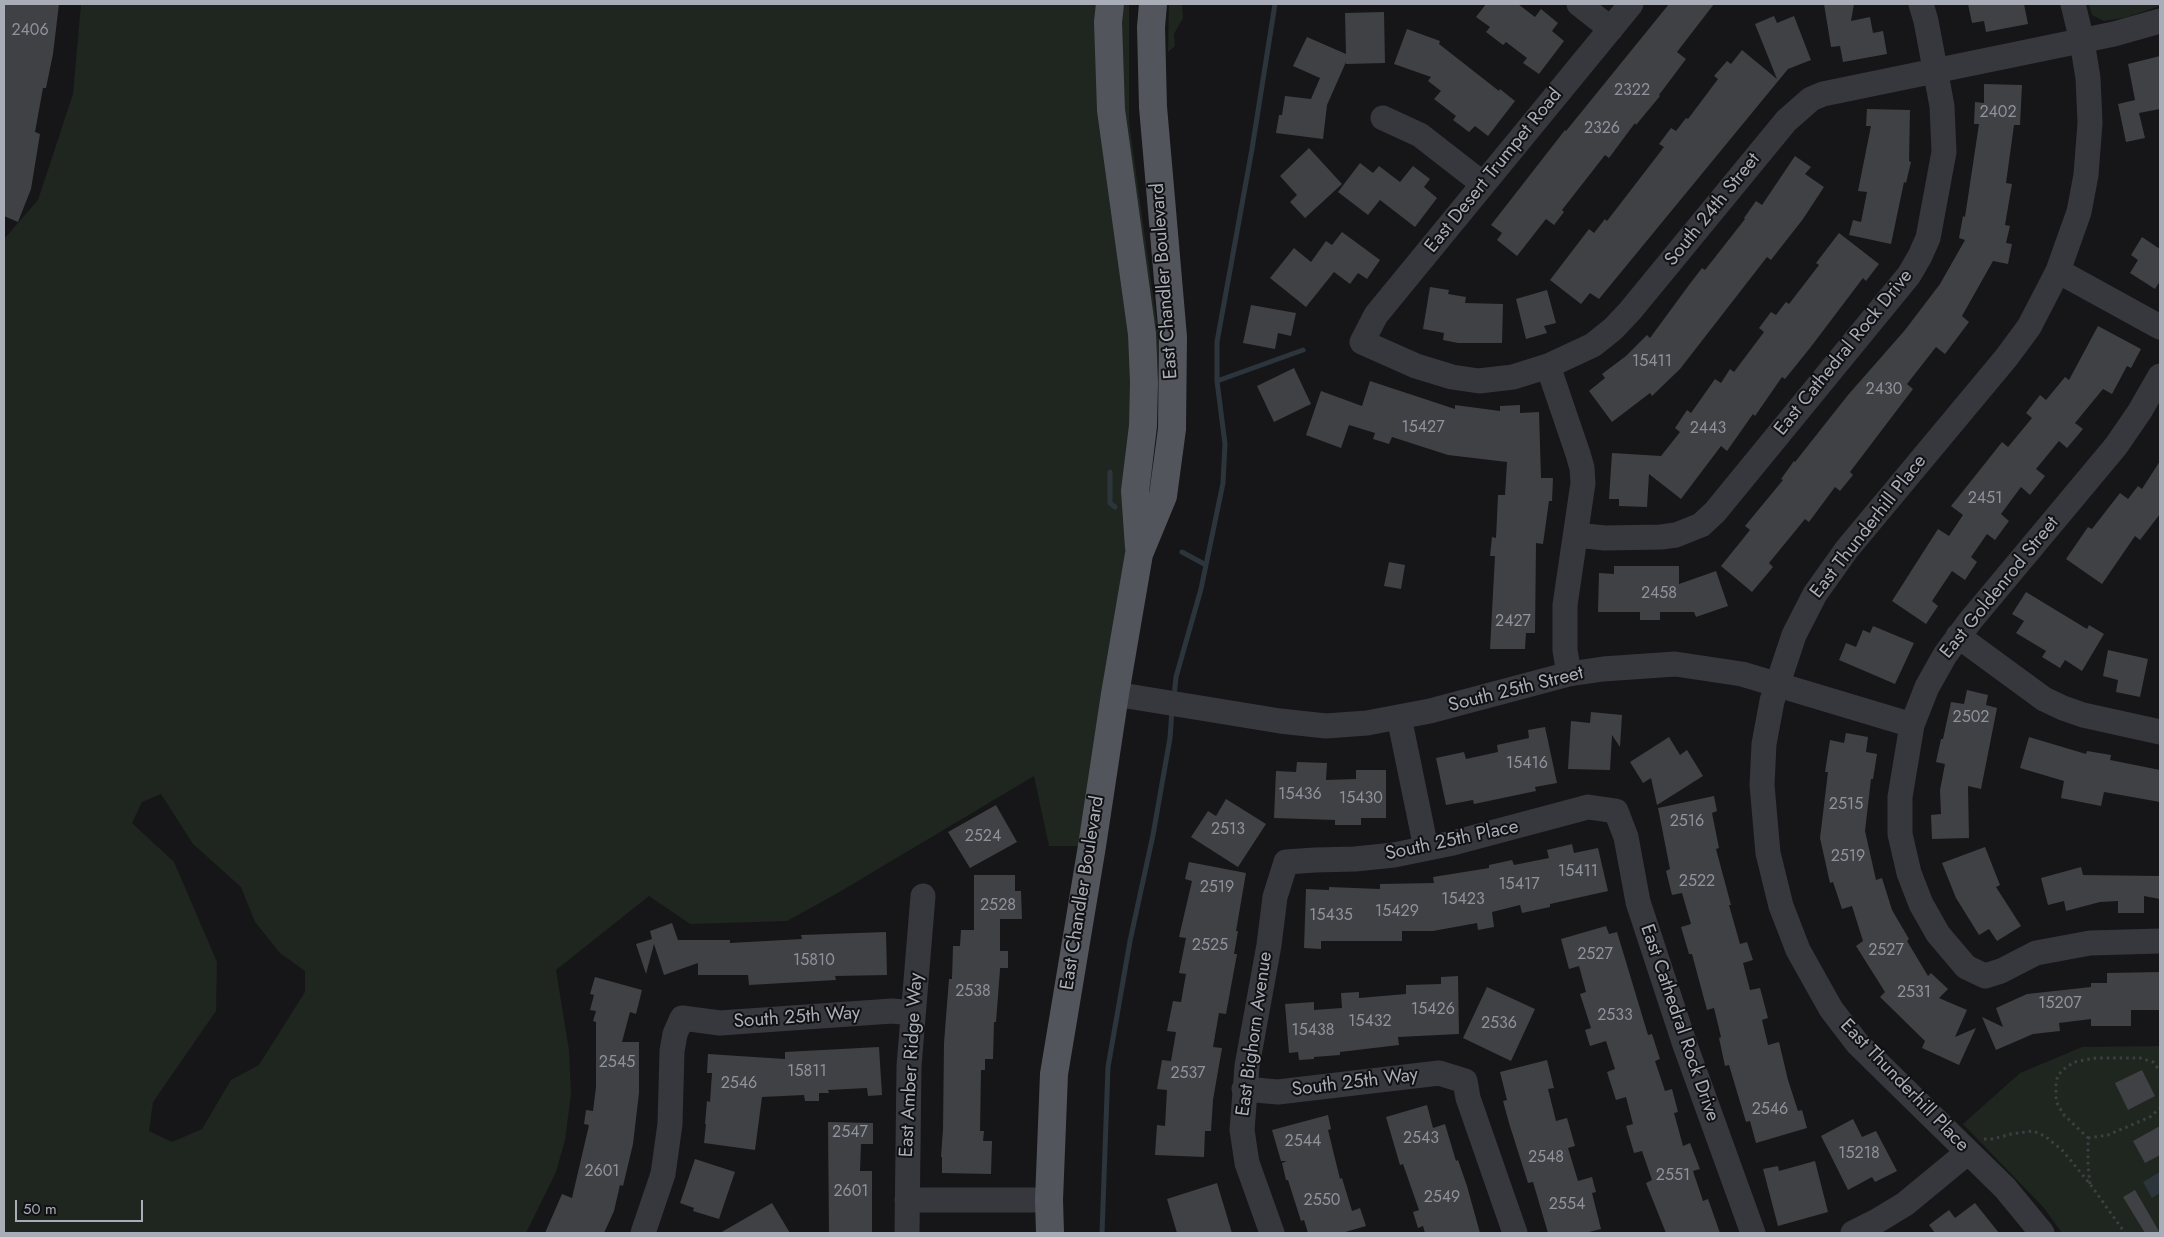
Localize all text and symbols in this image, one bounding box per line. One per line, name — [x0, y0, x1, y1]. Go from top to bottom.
house number: 2406 — [11, 21, 49, 41]
house number: 2322 — [1614, 81, 1650, 101]
street label: East Desert Trumpet Road — [1421, 84, 1567, 258]
house number: 2402 — [1979, 103, 2017, 123]
house number: 2326 — [1584, 119, 1620, 139]
street label: South 24th Street — [1661, 149, 1765, 271]
street label: East Chandler Boulevard — [1147, 182, 1183, 380]
street label: East Cathedral Rock Drive — [1770, 265, 1918, 441]
house number: 15411 — [1632, 352, 1672, 372]
house number: 2430 — [1866, 380, 1902, 400]
house number: 15427 — [1401, 418, 1445, 438]
house number: 2443 — [1690, 419, 1726, 439]
street label: East Thunderhill Place — [1806, 451, 1932, 603]
house number: 2451 — [1968, 489, 2002, 509]
street label: East Goldenrod Street — [1936, 512, 2064, 664]
house number: 2458 — [1641, 584, 1677, 604]
house number: 2427 — [1495, 612, 1531, 632]
street label: South 25th Street — [1446, 662, 1586, 718]
house number: 2502 — [1953, 708, 1989, 728]
house number: 15416 — [1506, 754, 1548, 774]
house number: 15436 — [1278, 785, 1322, 805]
house number: 15430 — [1339, 789, 1383, 809]
street label: East Chandler Boulevard — [1056, 794, 1110, 992]
house number: 2515 — [1829, 795, 1863, 815]
house number: 2516 — [1670, 812, 1704, 832]
street label: South 25th Place — [1383, 816, 1521, 866]
house number: 2513 — [1211, 820, 1245, 840]
house number: 2524 — [965, 827, 1001, 847]
house number: 2519 — [1831, 847, 1865, 867]
house number: 15411 — [1558, 862, 1598, 882]
house number: 2522 — [1679, 872, 1715, 892]
house number: 15417 — [1498, 875, 1540, 895]
house number: 2519 — [1200, 878, 1234, 898]
house number: 15423 — [1441, 890, 1485, 910]
house number: 2528 — [980, 896, 1016, 916]
house number: 15429 — [1375, 902, 1419, 922]
house number: 15435 — [1309, 906, 1353, 926]
street label: East Cathedral Rock Drive — [1635, 921, 1723, 1125]
house number: 2525 — [1192, 936, 1228, 956]
house number: 2527 — [1868, 941, 1904, 961]
house number: 2527 — [1577, 945, 1613, 965]
street label: East Bighorn Avenue — [1232, 950, 1278, 1118]
house number: 15810 — [793, 951, 835, 971]
street label: East Amber Ridge Way — [896, 972, 928, 1158]
house number: 2538 — [955, 982, 991, 1002]
house number: 2531 — [1897, 983, 1931, 1003]
house number: 15207 — [2038, 994, 2082, 1014]
house number: 15426 — [1411, 1000, 1455, 1020]
street label: South 25th Way — [733, 1002, 861, 1034]
house number: 2533 — [1597, 1006, 1633, 1026]
house number: 15432 — [1348, 1012, 1392, 1032]
house number: 2536 — [1481, 1014, 1517, 1034]
street label: East Thunderhill Place — [1835, 1015, 1973, 1157]
house number: 15438 — [1291, 1021, 1335, 1041]
house number: 2545 — [599, 1053, 635, 1073]
house number: 15811 — [787, 1062, 827, 1082]
house number: 2537 — [1170, 1064, 1206, 1084]
street label: South 25th Way — [1291, 1064, 1419, 1102]
house number: 2546 — [721, 1074, 757, 1094]
house number: 2546 — [1752, 1100, 1788, 1120]
house number: 2547 — [832, 1123, 868, 1143]
house number: 2543 — [1403, 1129, 1439, 1149]
house number: 2544 — [1285, 1132, 1321, 1152]
house number: 15218 — [1838, 1144, 1880, 1164]
house number: 2548 — [1528, 1148, 1564, 1168]
house number: 2601 — [584, 1162, 620, 1182]
house number: 2551 — [1656, 1166, 1690, 1186]
house number: 2601 — [833, 1182, 869, 1202]
house number: 2549 — [1424, 1188, 1460, 1208]
scale bar — [18, 1190, 145, 1222]
house number: 2550 — [1304, 1191, 1340, 1211]
house number: 2554 — [1549, 1195, 1585, 1215]
text: 50 m — [23, 1198, 57, 1220]

